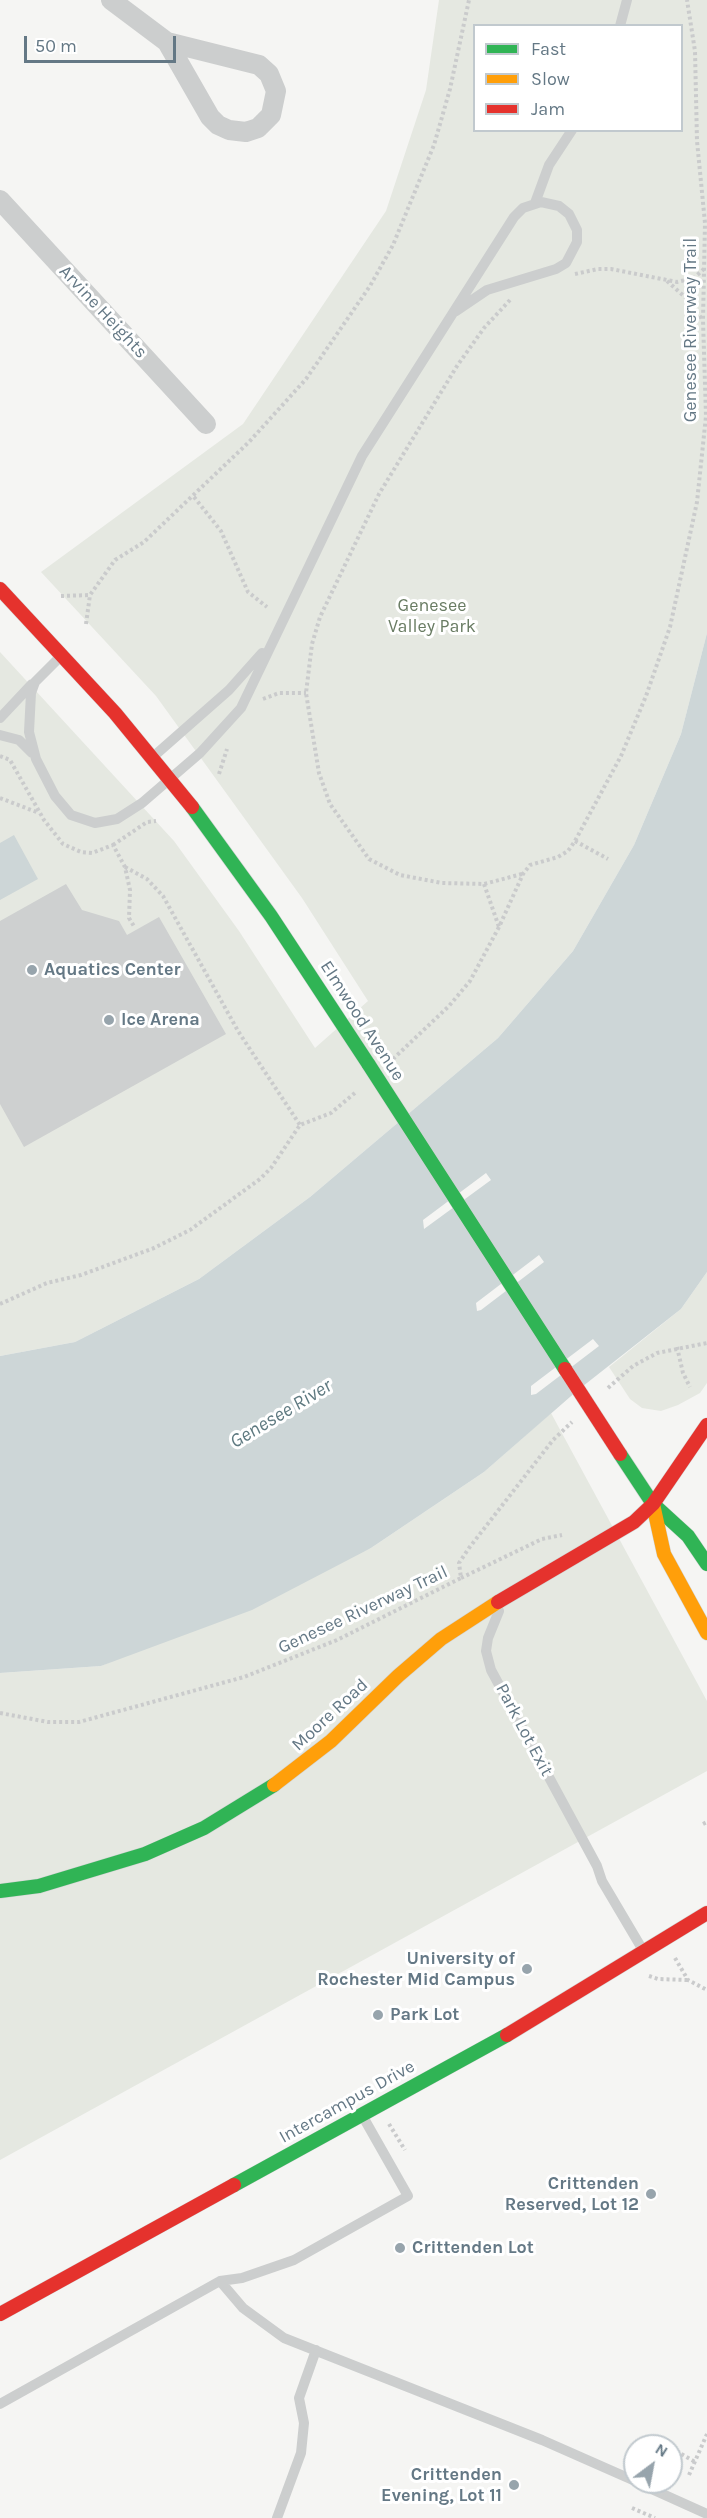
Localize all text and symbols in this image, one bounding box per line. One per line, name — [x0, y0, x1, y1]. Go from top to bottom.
scale bar — [27, 24, 178, 62]
legend — [473, 24, 683, 132]
text: 50 m — [35, 35, 77, 57]
text: Fast — [531, 38, 566, 60]
text: Slow — [531, 68, 570, 90]
text: Jam — [531, 98, 565, 120]
street label: Genesee Riverway Trail — [680, 238, 702, 422]
street label: Arvine Heights — [54, 261, 152, 363]
park label: Genesee Valley Park — [388, 595, 476, 638]
street label: Elmwood Avenue — [315, 957, 409, 1085]
place label: Aquatics Center — [44, 959, 181, 981]
marker: Aquatics Center — [25, 963, 39, 977]
place label: Ice Arena — [121, 1009, 200, 1031]
marker: Ice Arena — [102, 1013, 116, 1027]
water label: Genesee River — [226, 1374, 336, 1454]
street label: Genesee Riverway Trail — [275, 1561, 451, 1659]
street label: Moore Road — [287, 1674, 373, 1756]
street label: Park Lot Exit — [491, 1680, 557, 1780]
place label: University of Rochester Mid Campus — [317, 1948, 515, 1990]
marker: University of Rochester Mid Campus — [520, 1962, 534, 1976]
place label: Park Lot — [390, 2004, 459, 2026]
marker: Park Lot — [371, 2008, 385, 2022]
street label: Intercampus Drive — [275, 2056, 419, 2148]
place label: Crittenden Reserved, Lot 12 — [505, 2173, 639, 2216]
marker: Crittenden Reserved, Lot 12 — [644, 2187, 658, 2201]
place label: Crittenden Lot — [412, 2237, 534, 2259]
marker: Crittenden Lot — [393, 2241, 407, 2255]
north arrow — [623, 2434, 683, 2494]
text: N — [652, 2439, 672, 2461]
place label: Crittenden Evening, Lot 11 — [381, 2464, 502, 2506]
marker: Crittenden Evening, Lot 11 — [507, 2478, 521, 2492]

